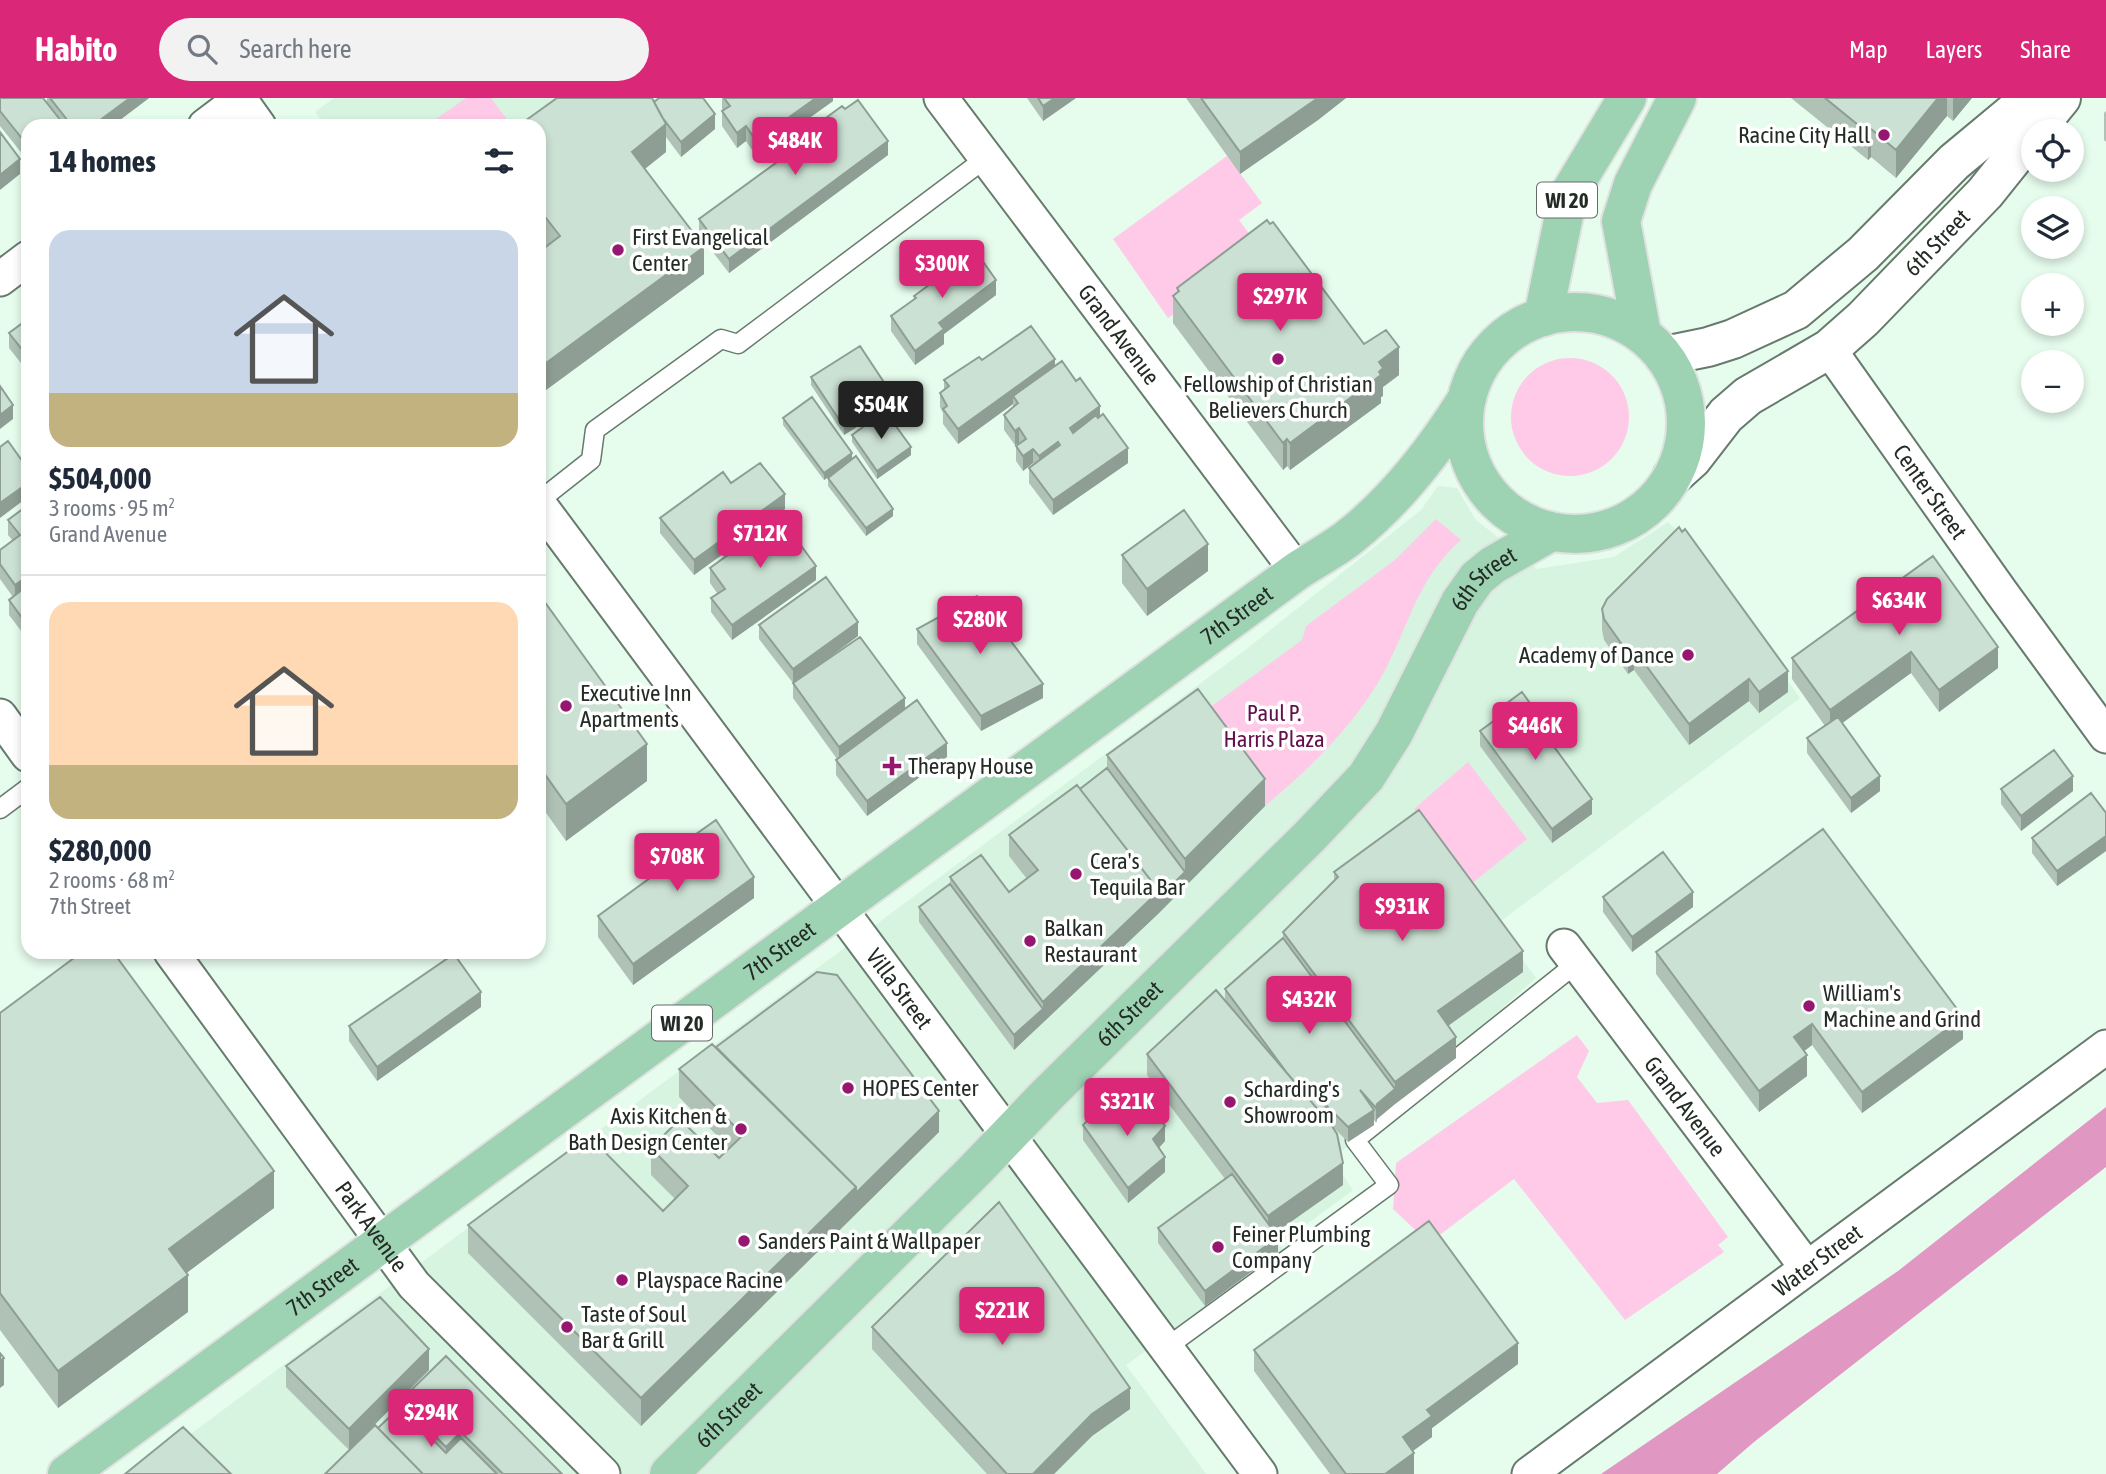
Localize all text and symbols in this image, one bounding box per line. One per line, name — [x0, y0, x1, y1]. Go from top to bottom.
search box — [159, 18, 649, 81]
text: Habito — [35, 30, 117, 68]
icon: search — [183, 30, 221, 68]
text: Search here — [239, 34, 352, 64]
text: Map — [1849, 36, 1888, 63]
text: Layers — [1926, 36, 1982, 63]
text: Share — [2020, 36, 2071, 63]
pin: $484K — [746, 118, 844, 177]
map controls — [2021, 119, 2084, 413]
button: locate — [2021, 119, 2084, 182]
place label: Racine City Hall — [1738, 122, 1870, 148]
text: $484K — [768, 127, 822, 153]
marker: Racine City Hall — [1876, 127, 1892, 143]
icon: filters — [480, 142, 518, 180]
text: 14 homes — [49, 144, 156, 178]
road number: WI 20 — [1537, 182, 1597, 217]
button: layers — [2021, 196, 2084, 259]
street label: 6th Street — [1899, 204, 1975, 281]
place label: First Evangelical Center — [632, 224, 769, 276]
pin: $300K — [893, 240, 991, 300]
marker: First Evangelical Center — [610, 242, 626, 258]
text: $300K — [915, 250, 969, 276]
button: + — [2021, 273, 2084, 336]
pin: $297K — [1231, 274, 1329, 333]
icon: home — [221, 276, 347, 402]
street label: Grand Avenue — [1073, 279, 1165, 390]
text: $297K — [1253, 283, 1307, 309]
button: − — [2021, 350, 2084, 413]
marker: Fellowship of Christian Believers Church — [1270, 351, 1286, 367]
place label: Fellowship of Christian Believers Church — [1183, 371, 1373, 423]
pin: $504K — [832, 382, 930, 441]
text: $504K — [854, 391, 908, 417]
street label: Center Street — [1888, 440, 1972, 544]
text: $504,000 — [49, 461, 152, 495]
text: 3 rooms · 95 m² — [49, 495, 175, 521]
pin: $712K — [711, 510, 809, 570]
text: $712K — [733, 520, 787, 546]
text: Grand Avenue — [49, 521, 167, 547]
street label: 6th Street — [1445, 542, 1521, 615]
pin: $634K — [1850, 578, 1948, 637]
street label: 7th Street — [1196, 580, 1277, 650]
text: $634K — [1872, 587, 1926, 613]
pin: $280K — [931, 596, 1029, 656]
text: $280K — [953, 606, 1007, 632]
place label: Academy of Dance — [1519, 642, 1674, 668]
marker: Academy of Dance — [1680, 647, 1696, 663]
icon: home — [221, 648, 347, 774]
place label: Executive Inn Apartments — [580, 680, 692, 732]
marker: Executive Inn Apartments — [558, 698, 574, 714]
park label: Paul P. Harris Plaza — [1223, 700, 1325, 752]
pin: $446K — [1486, 702, 1584, 762]
text: $446K — [1508, 712, 1562, 738]
place label: Therapy House — [908, 753, 1033, 779]
marker: Therapy House — [882, 756, 902, 776]
text: $280,000 — [49, 833, 152, 867]
pin: $708K — [628, 834, 726, 893]
text: $708K — [650, 843, 704, 869]
place label: Cera's Tequila Bar — [1090, 848, 1186, 900]
marker: Cera's Tequila Bar — [1068, 866, 1084, 882]
text: 2 rooms · 68 m² — [49, 867, 175, 893]
pin: $931K — [1353, 884, 1451, 943]
text: 7th Street — [49, 893, 131, 919]
text: $931K — [1375, 893, 1429, 919]
place label: Balkan Restaurant — [1044, 915, 1137, 967]
street label: 7th Street — [739, 916, 820, 986]
marker: Balkan Restaurant — [1022, 933, 1038, 949]
street label: Villa Street — [861, 944, 938, 1034]
street label: 6th Street — [1091, 976, 1168, 1052]
pin: $432K — [1260, 976, 1358, 1036]
place label: William's Machine and Grind — [1823, 980, 1981, 1032]
text: $432K — [1282, 986, 1336, 1012]
marker: William's Machine and Grind — [1801, 998, 1817, 1014]
road number: WI 20 — [652, 1006, 712, 1040]
street label: Grand Avenue — [1639, 1051, 1731, 1161]
place label: HOPES Center — [862, 1075, 979, 1101]
place label: Scharding's Showroom — [1244, 1076, 1340, 1128]
pin: $321K — [1078, 1079, 1176, 1138]
marker: HOPES Center — [840, 1080, 856, 1096]
text: $321K — [1100, 1088, 1154, 1114]
marker: Scharding's Showroom — [1222, 1094, 1238, 1110]
place label: Axis Kitchen & Bath Design Center — [568, 1103, 728, 1155]
marker: Axis Kitchen & Bath Design Center — [733, 1121, 749, 1137]
street label: Park Avenue — [330, 1176, 413, 1277]
street label: Water Street — [1768, 1219, 1867, 1302]
place label: Feiner Plumbing Company — [1232, 1221, 1370, 1273]
place label: Sanders Paint & Wallpaper — [758, 1228, 982, 1254]
marker: Sanders Paint & Wallpaper — [736, 1233, 752, 1249]
marker: Feiner Plumbing Company — [1210, 1239, 1226, 1255]
street label: 7th Street — [282, 1252, 363, 1321]
place label: Playspace Racine — [636, 1267, 783, 1293]
marker: Playspace Racine — [614, 1272, 630, 1288]
pin: $221K — [953, 1288, 1051, 1347]
text: $221K — [975, 1297, 1029, 1323]
place label: Taste of Soul Bar & Grill — [581, 1301, 686, 1353]
marker: Taste of Soul Bar & Grill — [559, 1319, 575, 1335]
street label: 6th Street — [690, 1377, 767, 1453]
pin: $294K — [382, 1390, 480, 1449]
text: $294K — [404, 1399, 458, 1425]

